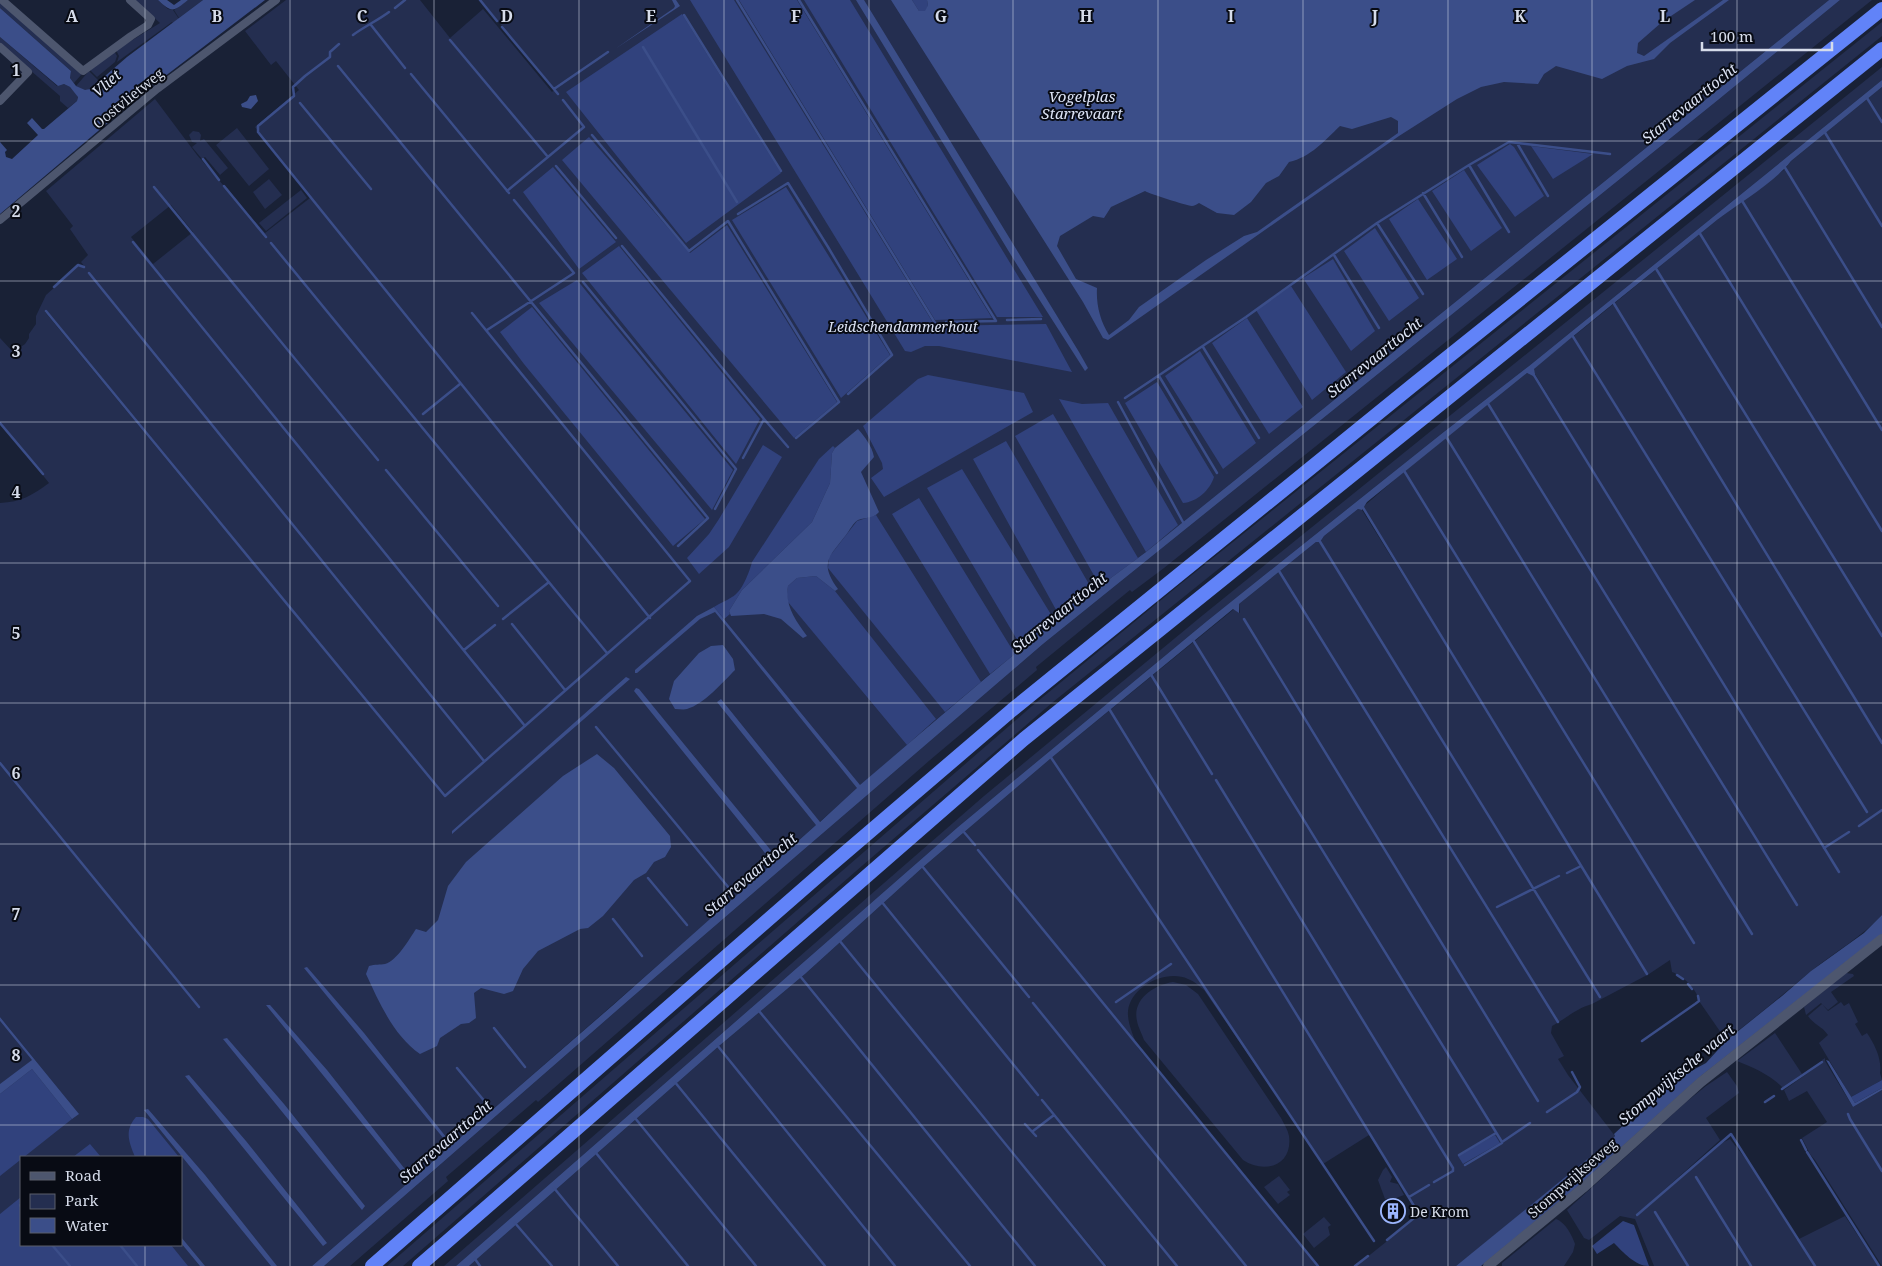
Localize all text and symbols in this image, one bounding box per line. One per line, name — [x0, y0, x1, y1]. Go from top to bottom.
text: A — [66, 5, 79, 27]
text: B — [212, 5, 223, 27]
text: C — [357, 5, 368, 27]
text: D — [501, 5, 513, 27]
text: E — [646, 5, 656, 27]
text: F — [791, 5, 801, 27]
text: G — [935, 5, 947, 27]
text: H — [1079, 5, 1093, 27]
text: I — [1228, 5, 1234, 27]
text: J — [1371, 5, 1379, 27]
text: K — [1514, 5, 1526, 27]
text: L — [1660, 5, 1670, 27]
scale bar — [1702, 20, 1832, 52]
text: 100 m — [1710, 26, 1753, 46]
water label: Starrevaarttocht — [1637, 58, 1741, 148]
text: 1 — [11, 59, 21, 81]
street label: Oostvlietweg — [89, 63, 168, 132]
water label: Vliet — [87, 65, 125, 101]
water label: Vogelplas Starrevaart — [1041, 86, 1123, 123]
text: 2 — [11, 200, 21, 222]
water label: Starrevaarttocht — [1322, 312, 1426, 402]
park label: Leidschendammerhout — [827, 317, 979, 336]
text: 3 — [11, 340, 21, 362]
text: 4 — [11, 481, 21, 503]
water label: Starrevaarttocht — [1007, 567, 1111, 657]
text: 5 — [11, 622, 21, 644]
text: 6 — [11, 762, 21, 784]
water label: Starrevaarttocht — [699, 828, 801, 920]
text: 7 — [11, 903, 21, 925]
water label: Stompwijksche vaart — [1613, 1019, 1739, 1129]
text: 8 — [11, 1044, 21, 1066]
water label: Starrevaarttocht — [394, 1095, 496, 1187]
street label: Stompwijkseweg — [1523, 1134, 1621, 1222]
legend — [20, 1156, 182, 1246]
text: Road — [65, 1165, 101, 1185]
text: Park — [65, 1190, 99, 1210]
building icon: De Krom — [1380, 1198, 1406, 1224]
place label: De Krom — [1410, 1202, 1469, 1221]
text: Water — [65, 1215, 108, 1235]

